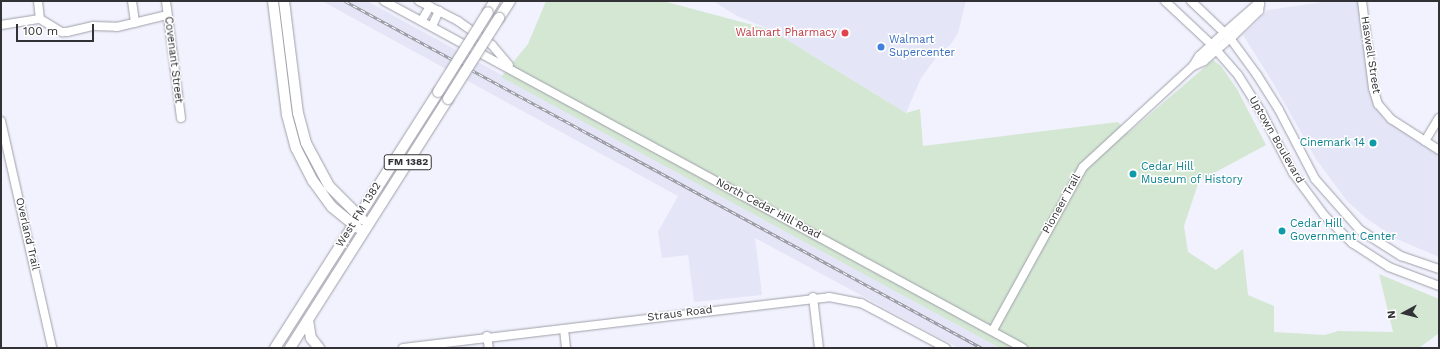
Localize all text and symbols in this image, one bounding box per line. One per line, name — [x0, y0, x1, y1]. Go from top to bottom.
street label: Haswell Street — [1357, 15, 1383, 95]
scale bar — [18, 16, 96, 42]
street label: Covenant Street — [161, 16, 185, 104]
text: 100 m — [23, 24, 58, 38]
place label: Walmart Pharmacy — [735, 26, 837, 40]
marker: Walmart Pharmacy — [840, 28, 850, 38]
place label: Walmart Supercenter — [889, 34, 955, 60]
marker: Walmart Supercenter — [876, 42, 886, 52]
street label: Uptown Boulevard — [1246, 94, 1306, 186]
place label: Cinemark 14 — [1299, 136, 1365, 150]
marker: Cinemark 14 — [1368, 138, 1378, 148]
road number: FM 1382 — [383, 154, 433, 170]
place label: Cedar Hill Museum of History — [1141, 161, 1243, 187]
marker: Cedar Hill Museum of History — [1128, 169, 1138, 179]
street label: Pioneer Trail — [1040, 172, 1084, 236]
street label: North Cedar Hill Road — [713, 176, 823, 242]
street label: West FM 1382 — [334, 180, 384, 250]
street label: Overland Trail — [12, 196, 42, 272]
place label: Cedar Hill Government Center — [1290, 218, 1396, 244]
marker: Cedar Hill Government Center — [1277, 226, 1287, 236]
north arrow — [1384, 293, 1424, 333]
street label: Straus Road — [647, 303, 713, 325]
text: N — [1385, 310, 1399, 319]

